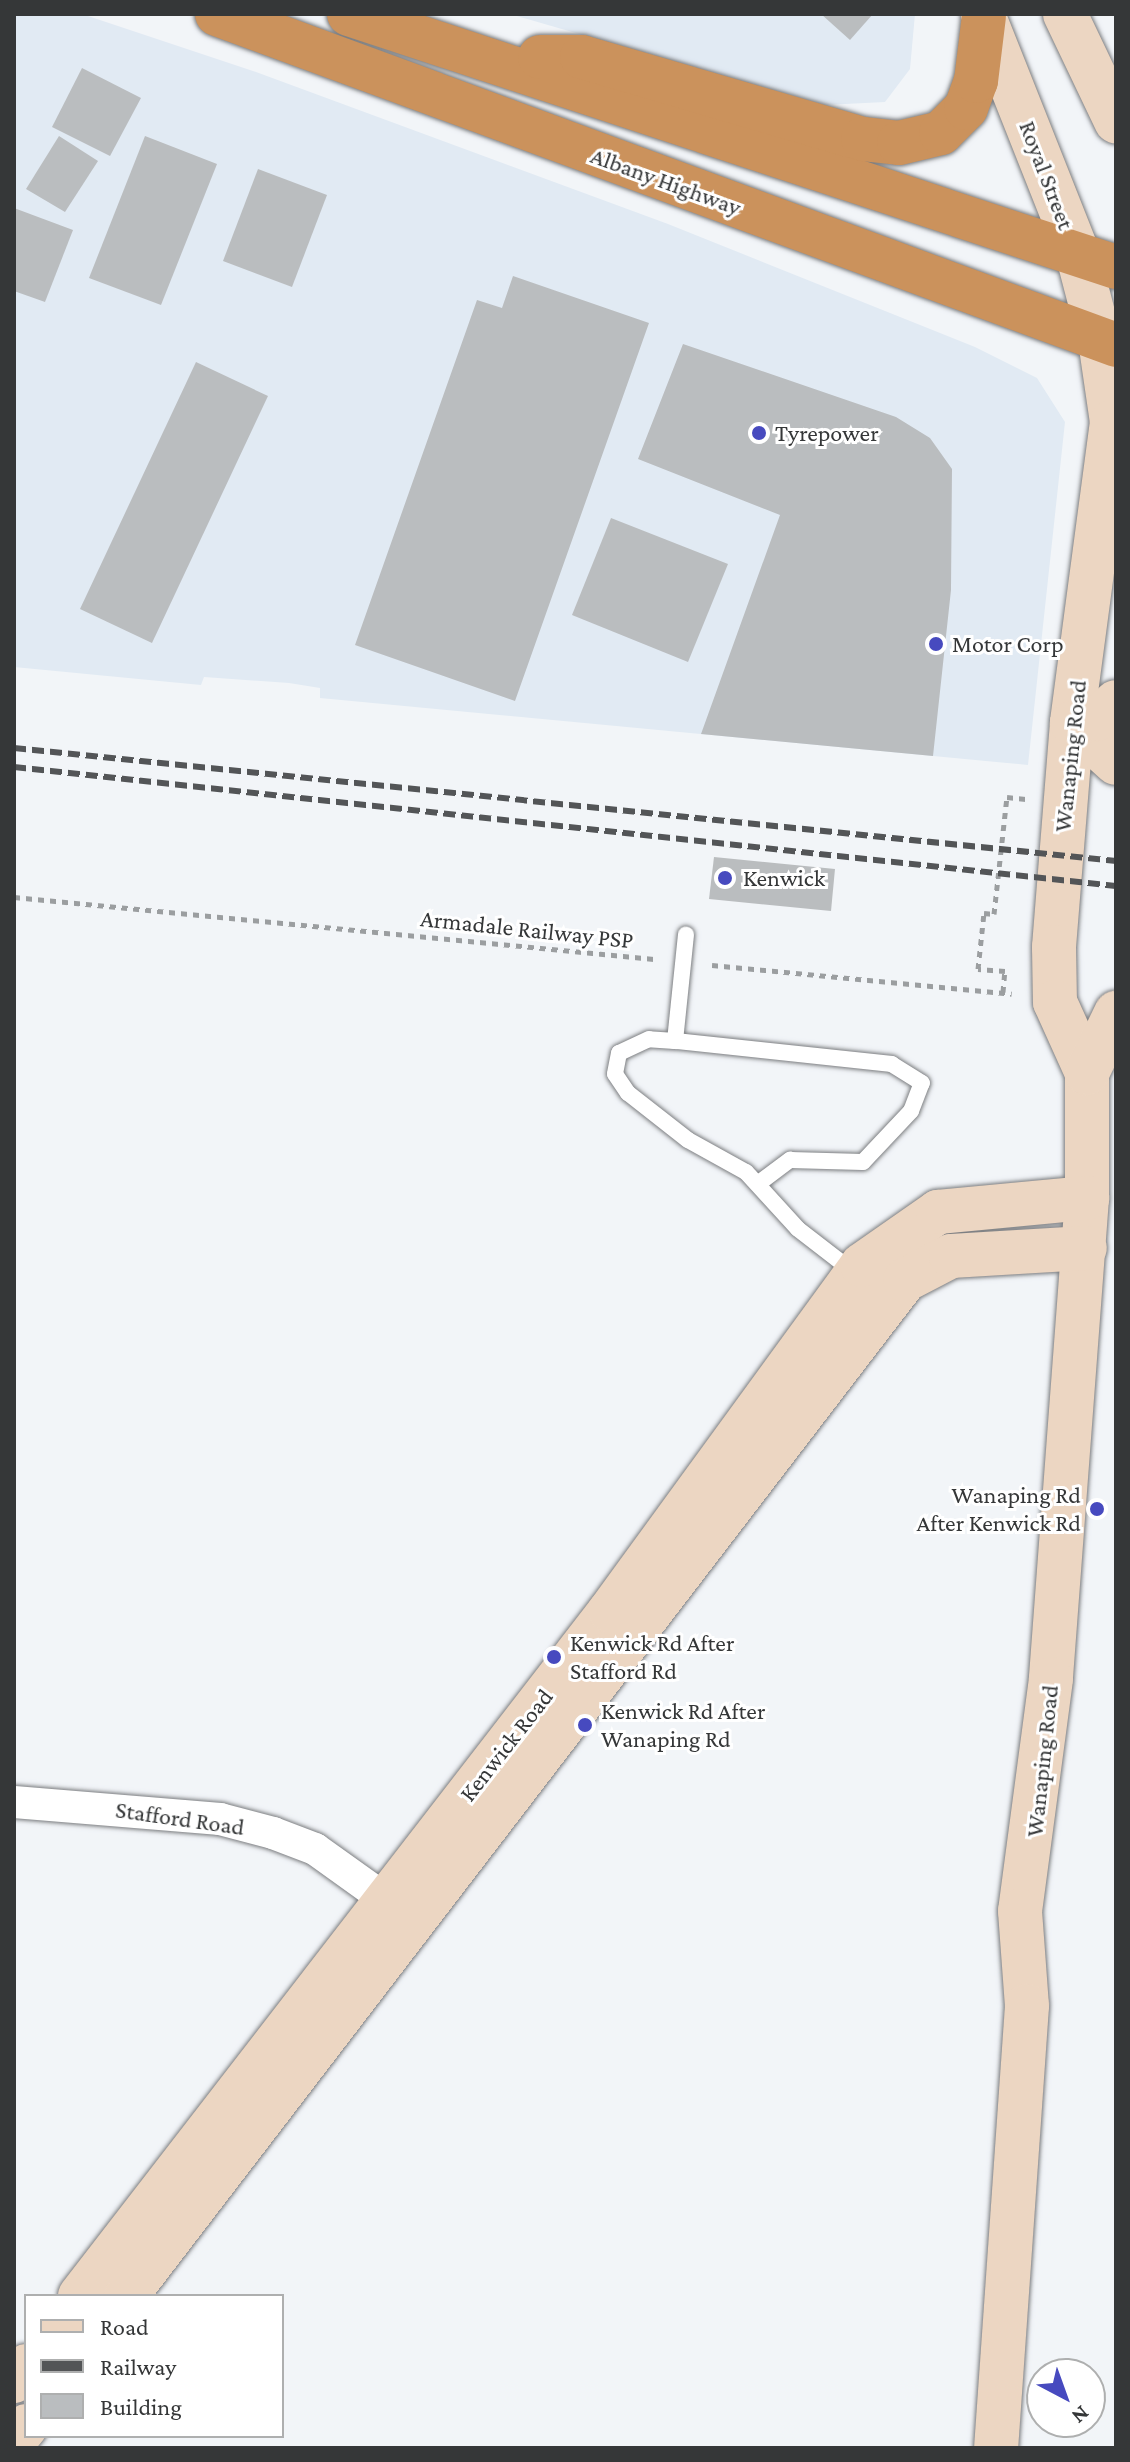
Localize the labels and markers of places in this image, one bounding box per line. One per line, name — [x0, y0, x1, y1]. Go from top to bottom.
place label: Tyrepower — [775, 419, 879, 447]
marker: Tyrepower — [750, 424, 768, 442]
place label: Motor Corp — [952, 630, 1064, 658]
marker: Motor Corp — [927, 635, 945, 653]
place label: Kenwick — [743, 864, 825, 892]
marker: Kenwick — [714, 867, 736, 889]
place label: Wanaping Rd After Kenwick Rd — [917, 1481, 1081, 1537]
marker: Wanaping Rd After Kenwick Rd — [1088, 1500, 1106, 1518]
place label: Kenwick Rd After Stafford Rd — [570, 1629, 734, 1685]
marker: Kenwick Rd After Stafford Rd — [545, 1648, 563, 1666]
place label: Kenwick Rd After Wanaping Rd — [601, 1697, 765, 1753]
marker: Kenwick Rd After Wanaping Rd — [576, 1716, 594, 1734]

